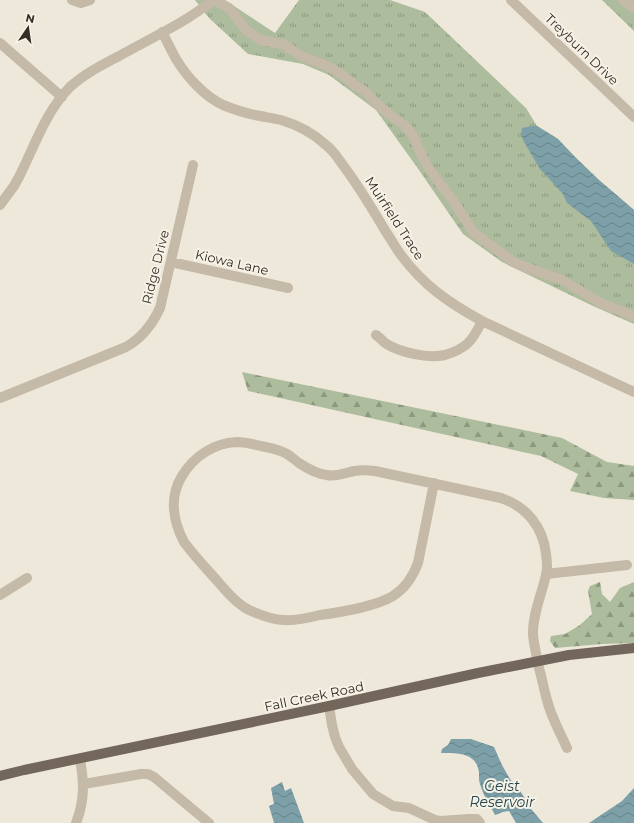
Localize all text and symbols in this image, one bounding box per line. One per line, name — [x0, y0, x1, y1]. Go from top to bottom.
north arrow — [8, 8, 48, 48]
text: N — [24, 10, 36, 26]
street label: Treyburn Drive — [542, 10, 622, 88]
street label: Muirfield Trace — [362, 173, 428, 263]
street label: Ridge Drive — [138, 228, 172, 306]
street label: Kiowa Lane — [194, 246, 270, 278]
street label: Fall Creek Road — [263, 678, 365, 714]
water label: Geist Reservoir — [469, 777, 535, 811]

